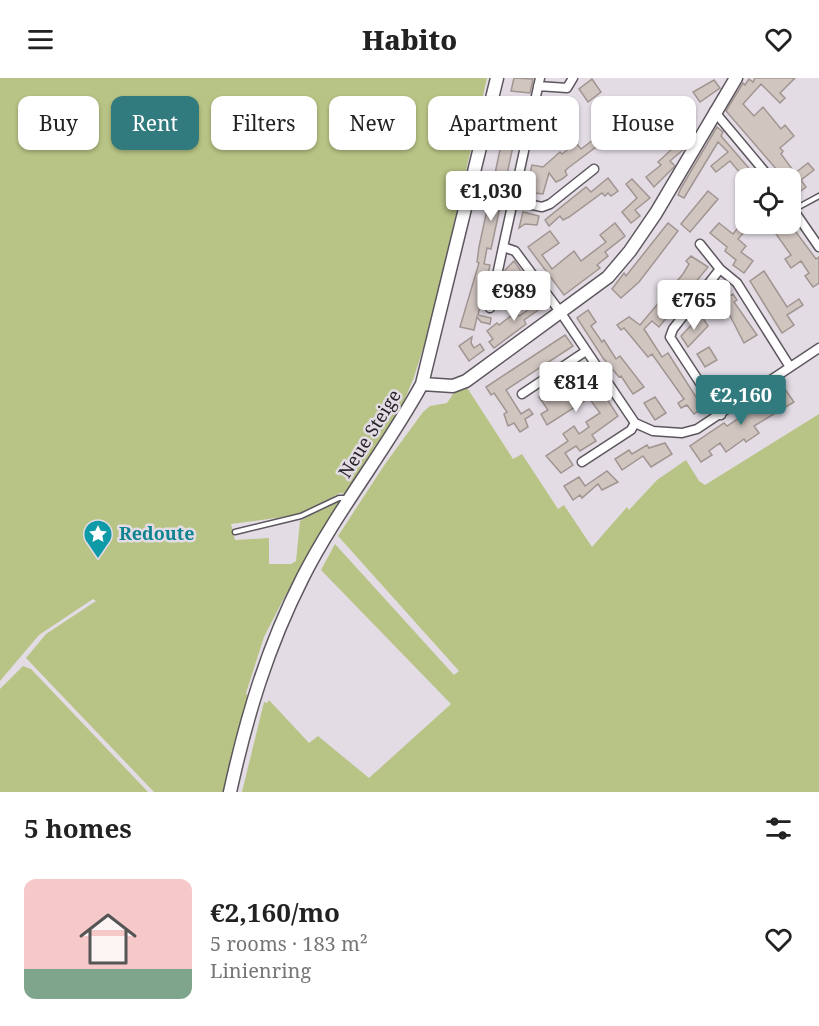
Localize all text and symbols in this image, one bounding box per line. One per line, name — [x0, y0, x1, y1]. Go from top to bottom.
text: Habito — [362, 21, 457, 58]
icon: menu — [24, 23, 57, 56]
icon: heart — [762, 23, 795, 56]
chip: Buy — [18, 96, 99, 150]
chip: Rent — [111, 96, 199, 150]
chip: Filters — [211, 96, 317, 150]
chip: New — [329, 96, 416, 150]
chip: Apartment — [428, 96, 579, 150]
chip: House — [591, 96, 696, 150]
map controls — [735, 168, 801, 234]
button: locate — [735, 168, 801, 234]
pin: €1,030 — [442, 171, 540, 222]
text: €1,030 — [460, 177, 522, 204]
pin: €989 — [478, 271, 550, 322]
text: €989 — [491, 277, 537, 304]
pin: €765 — [658, 280, 730, 331]
text: €765 — [671, 286, 717, 313]
pin: €814 — [540, 362, 612, 413]
text: €814 — [553, 368, 599, 395]
pin: €2,160 — [692, 375, 790, 426]
text: €2,160 — [710, 381, 772, 408]
street label: Neue Steige — [332, 385, 406, 482]
place icon: Redoute — [82, 518, 114, 560]
place label: Redoute — [119, 521, 194, 545]
text: 5 homes — [24, 810, 132, 846]
icon: filters — [762, 812, 795, 845]
text: €2,160/mo — [210, 894, 340, 930]
icon: home — [72, 903, 144, 975]
icon: heart — [762, 923, 795, 956]
text: 5 rooms · 183 m² — [210, 930, 368, 957]
text: Linienring — [210, 957, 311, 984]

